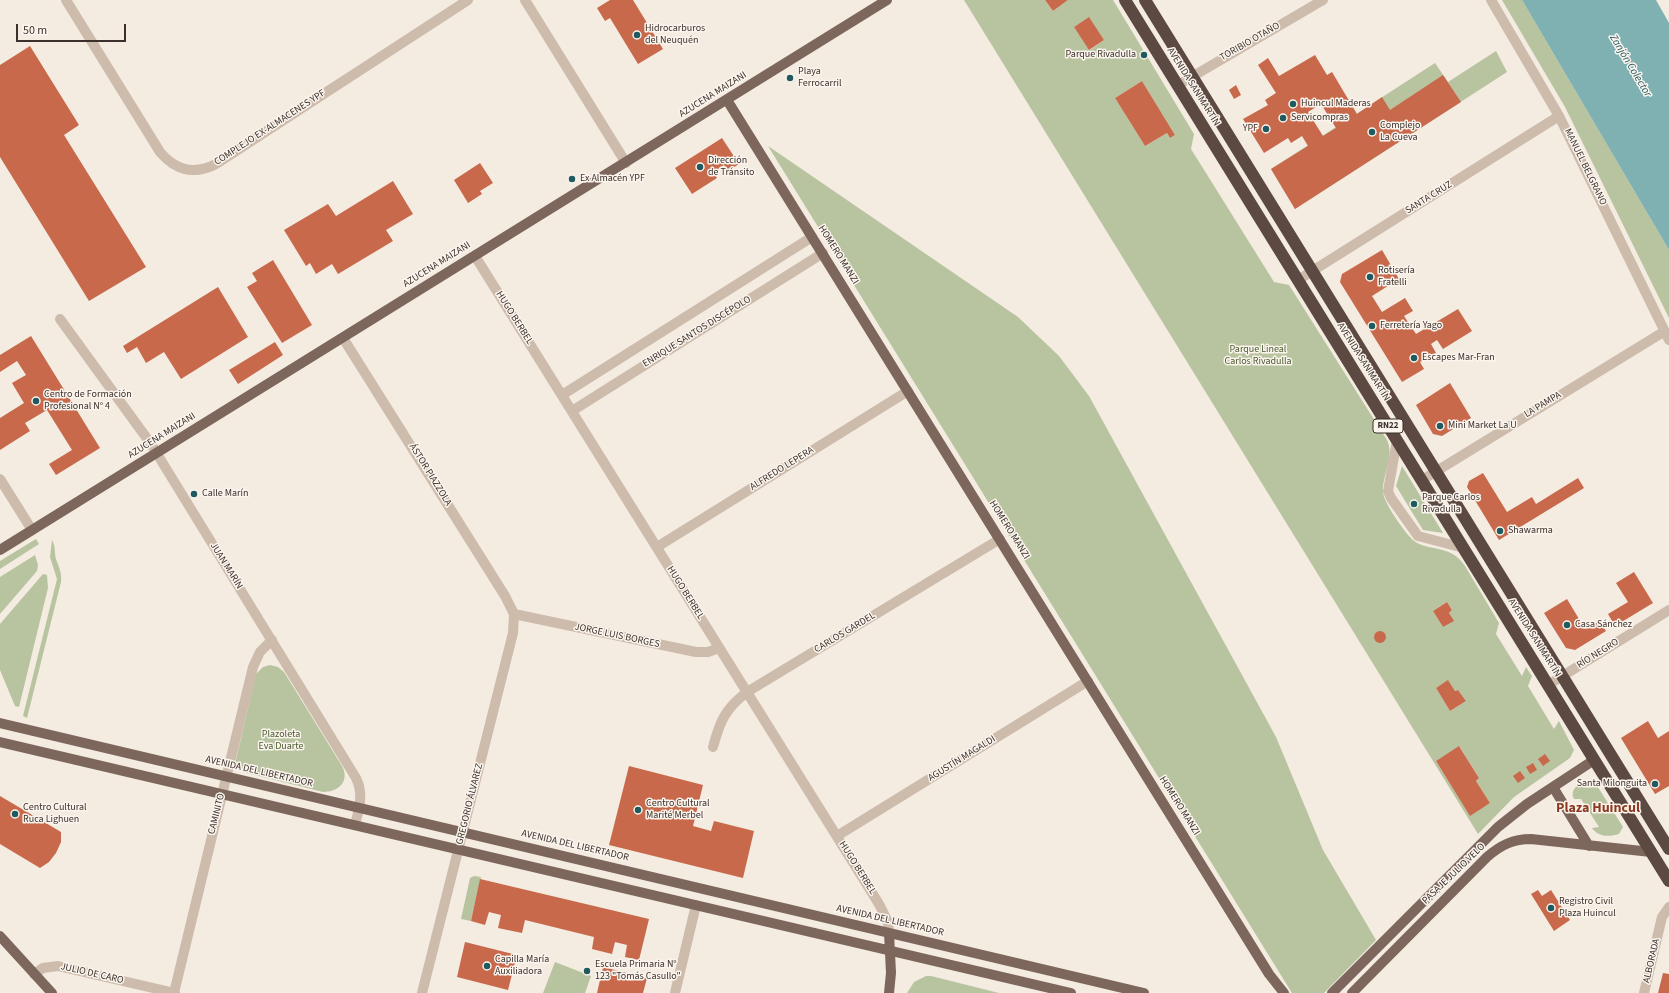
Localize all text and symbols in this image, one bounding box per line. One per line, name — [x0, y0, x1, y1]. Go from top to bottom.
scale bar — [18, 16, 128, 42]
street label: TORIBIO OTAÑO — [1218, 20, 1282, 64]
text: 50 m — [23, 22, 47, 39]
place label: Hidrocarburos del Neuquén — [645, 23, 705, 46]
marker: Hidrocarburos del Neuquén — [632, 30, 642, 40]
water label: Zanjón Colector — [1606, 32, 1654, 100]
street label: AVENIDA SAN MARTÍN — [1164, 46, 1222, 128]
place label: Parque Rivadulla — [1066, 49, 1136, 61]
marker: Parque Rivadulla — [1139, 50, 1149, 60]
place label: Playa Ferrocarril — [798, 66, 841, 90]
street label: AZUCENA MAIZANI — [677, 69, 749, 121]
marker: Playa Ferrocarril — [785, 73, 795, 83]
street label: COMPLEJO EX-ALMACENES YPF — [212, 88, 328, 168]
place label: Huincul Maderas — [1301, 98, 1371, 110]
marker: Huincul Maderas — [1288, 99, 1298, 109]
place label: Servicompras — [1291, 112, 1348, 124]
marker: Servicompras — [1278, 113, 1288, 123]
place label: Complejo La Cueva — [1380, 120, 1420, 144]
place label: YPF — [1243, 123, 1258, 135]
marker: YPF — [1261, 124, 1271, 134]
marker: Complejo La Cueva — [1367, 127, 1377, 137]
street label: MANUEL BELGRANO — [1561, 127, 1609, 207]
place label: Dirección de Tránsito — [708, 155, 754, 178]
marker: Dirección de Tránsito — [695, 162, 705, 172]
place label: Ex Almacén YPF — [580, 173, 645, 185]
marker: Ex Almacén YPF — [567, 174, 577, 184]
street label: SANTA CRUZ — [1403, 179, 1455, 217]
street label: HOMERO MANZI — [815, 223, 861, 287]
street label: AZUCENA MAIZANI — [401, 239, 473, 291]
place label: Rotisería Fratelli — [1378, 265, 1415, 288]
marker: Rotisería Fratelli — [1365, 272, 1375, 282]
street label: HUGO BERBEL — [493, 289, 535, 347]
street label: ENRIQUE SANTOS DISCÉPOLO — [641, 294, 753, 370]
place label: Ferretería Yago — [1380, 320, 1442, 332]
street label: AVENIDA SAN MARTÍN — [1334, 321, 1392, 403]
marker: Ferretería Yago — [1367, 321, 1377, 331]
park label: Parque Lineal Carlos Rivadulla — [1224, 344, 1292, 368]
place label: Escapes Mar-Fran — [1422, 352, 1495, 364]
marker: Escapes Mar-Fran — [1409, 353, 1419, 363]
place label: Centro de Formación Profesional N° 4 — [44, 389, 132, 412]
street label: LA PAMPA — [1522, 389, 1564, 421]
marker: Centro de Formación Profesional N° 4 — [31, 396, 41, 406]
street label: AZUCENA MAIZANI — [126, 410, 198, 462]
road number: RN22 — [1373, 419, 1403, 433]
place label: Mini Market La U — [1448, 420, 1517, 432]
marker: Mini Market La U — [1435, 421, 1445, 431]
street label: ÁSTOR PIAZZOLA — [406, 442, 454, 508]
street label: ALFREDO LEPERA — [748, 445, 816, 493]
place label: Calle Marín — [202, 488, 249, 500]
marker: Calle Marín — [189, 489, 199, 499]
place label: Parque Carlos Rivadulla — [1422, 492, 1480, 516]
street label: HOMERO MANZI — [986, 498, 1032, 562]
marker: Parque Carlos Rivadulla — [1409, 499, 1419, 509]
place label: Shawarma — [1508, 525, 1553, 537]
marker: Shawarma — [1495, 526, 1505, 536]
street label: JUAN MARÍN — [207, 541, 245, 591]
street label: HUGO BERBEL — [664, 564, 706, 622]
street label: AVENIDA SAN MARTÍN — [1505, 597, 1563, 679]
street label: CARLOS GARDEL — [812, 610, 878, 656]
place label: Casa Sánchez — [1575, 619, 1632, 631]
marker: Casa Sánchez — [1562, 620, 1572, 630]
street label: JORGE LUIS BORGES — [573, 621, 661, 651]
street label: RÍO NEGRO — [1575, 636, 1621, 672]
park label: Plazoleta Eva Duarte — [259, 729, 303, 752]
street label: AGUSTÍN MAGALDI — [926, 733, 998, 785]
street label: AVENIDA DEL LIBERTADOR — [204, 754, 314, 790]
street label: GREGORIO ÁLVAREZ — [454, 762, 486, 846]
street label: HOMERO MANZI — [1156, 774, 1202, 838]
place label: Santa Milonguita — [1577, 778, 1647, 790]
marker: Santa Milonguita — [1650, 779, 1660, 789]
street label: CAMINITO — [206, 792, 228, 836]
place label: Centro Cultural Marité Merbel — [646, 798, 710, 822]
district label: Plaza Huincul — [1556, 801, 1640, 817]
place label: Centro Cultural Ruca Lighuen — [23, 802, 87, 826]
marker: Centro Cultural Marité Merbel — [633, 805, 643, 815]
marker: Centro Cultural Ruca Lighuen — [10, 809, 20, 819]
street label: AVENIDA DEL LIBERTADOR — [520, 828, 630, 864]
street label: HUGO BERBEL — [836, 839, 878, 897]
street label: PASAJE JULIO VELO — [1420, 841, 1488, 907]
place label: Registro Civil Plaza Huincul — [1559, 896, 1616, 920]
street label: AVENIDA DEL LIBERTADOR — [835, 903, 945, 939]
marker: Registro Civil Plaza Huincul — [1546, 903, 1556, 913]
street label: ALBORADA — [1641, 938, 1663, 984]
place label: Capilla María Auxiliadora — [495, 954, 549, 978]
place label: Escuela Primaria N° 123 "Tomás Casullo" — [595, 959, 681, 982]
street label: JULIO DE CARO — [59, 961, 125, 987]
marker: Capilla María Auxiliadora — [482, 961, 492, 971]
marker: Escuela Primaria N° 123 "Tomás Casullo" — [582, 966, 592, 976]

